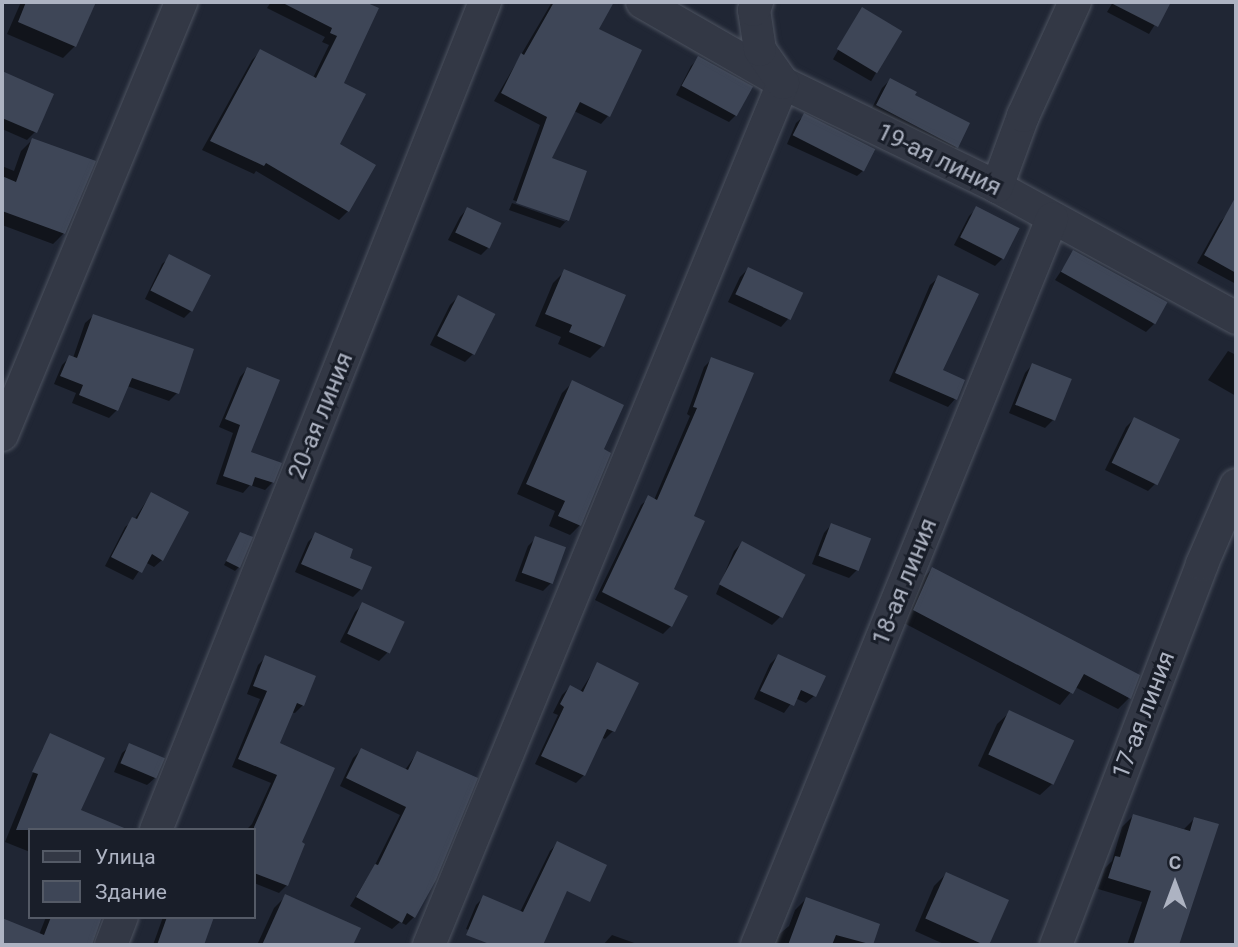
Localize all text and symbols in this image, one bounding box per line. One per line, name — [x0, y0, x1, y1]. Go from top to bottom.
street label: 19-ая линия — [872, 118, 1006, 202]
street label: 20-ая линия — [282, 348, 360, 484]
street label: 18-ая линия — [866, 514, 944, 650]
street label: 17-ая линия — [1106, 647, 1182, 783]
legend — [28, 828, 256, 919]
text: Улица — [95, 845, 156, 869]
north arrow — [1140, 849, 1210, 919]
text: С — [1169, 851, 1181, 874]
text: Здание — [95, 880, 167, 904]

